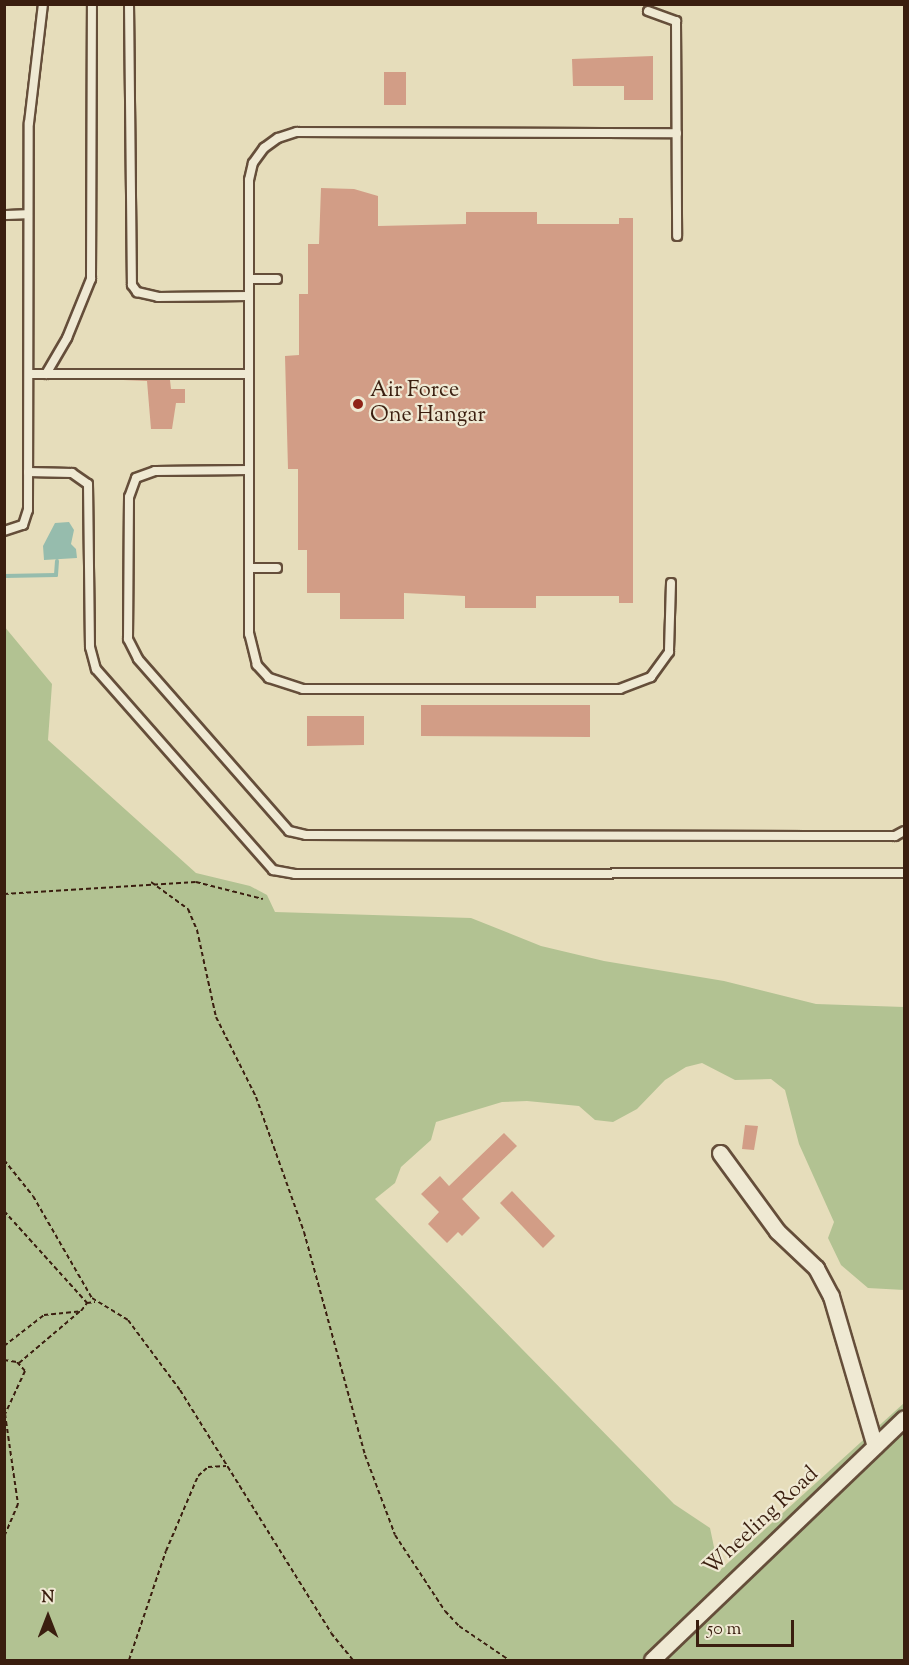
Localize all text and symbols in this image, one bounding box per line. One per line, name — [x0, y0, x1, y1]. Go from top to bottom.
place label: Air Force One Hangar — [370, 378, 486, 430]
marker: Air Force One Hangar — [351, 397, 365, 411]
street label: Wheeling Road — [699, 1462, 825, 1582]
north arrow — [18, 1587, 78, 1647]
text: N — [42, 1587, 54, 1610]
scale bar — [699, 1608, 796, 1646]
text: 50 m — [707, 1617, 741, 1643]

